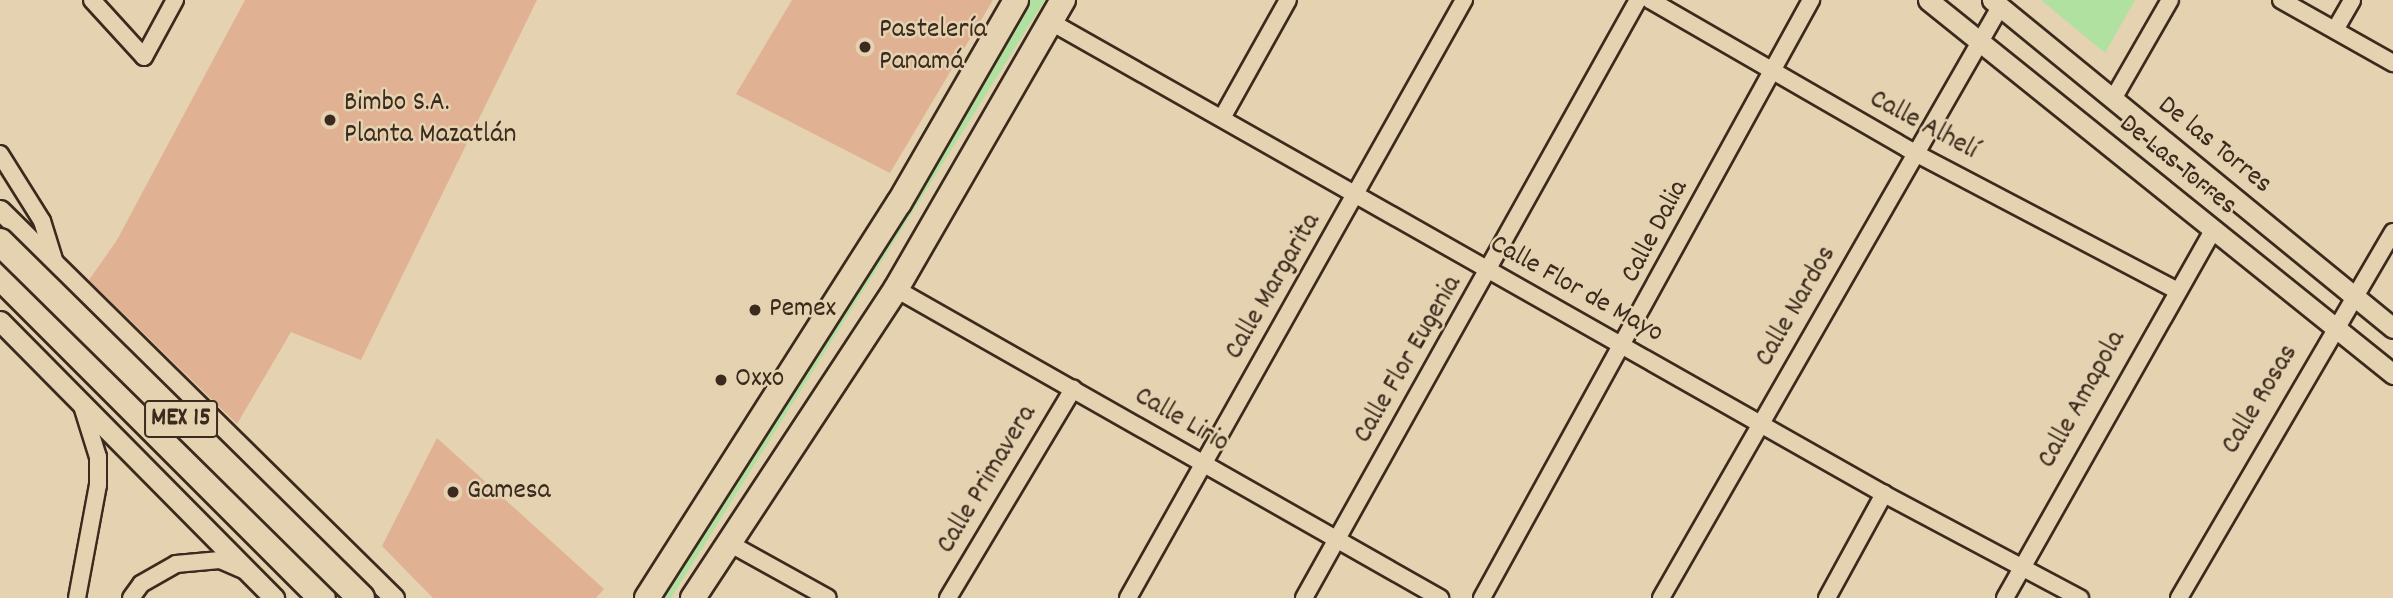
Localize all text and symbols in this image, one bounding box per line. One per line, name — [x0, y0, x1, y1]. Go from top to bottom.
place label: Pastelería Panamá — [879, 14, 987, 80]
marker: Pastelería Panamá — [857, 39, 873, 55]
street label: Calle Alhelí — [1863, 83, 1983, 169]
place label: Bimbo S.A. Planta Mazatlán — [344, 87, 517, 153]
street label: De las Torres — [2150, 90, 2278, 202]
street label: De Las Torres — [2111, 108, 2243, 224]
marker: Bimbo S.A. Planta Mazatlán — [322, 112, 338, 128]
street label: Calle Dalia — [1615, 175, 1697, 289]
street label: Calle Margarita — [1219, 208, 1329, 366]
street label: Calle Flor de Mayo — [1484, 229, 1668, 351]
street label: Calle Nardos — [1749, 241, 1845, 373]
street label: Calle Flor Eugenia — [1347, 270, 1471, 450]
place label: Pemex — [769, 293, 836, 327]
marker: Pemex — [747, 302, 763, 318]
street label: Calle Amapola — [2031, 325, 2135, 475]
street label: Calle Rosas — [2215, 339, 2307, 461]
place label: Oxxo — [735, 363, 784, 397]
marker: Oxxo — [713, 372, 729, 388]
street label: Calle Lirio — [1128, 381, 1234, 461]
road number: MEX 15 — [142, 396, 220, 442]
street label: Calle Primavera — [931, 400, 1045, 560]
place label: Gamesa — [467, 475, 551, 509]
marker: Gamesa — [445, 484, 461, 500]

